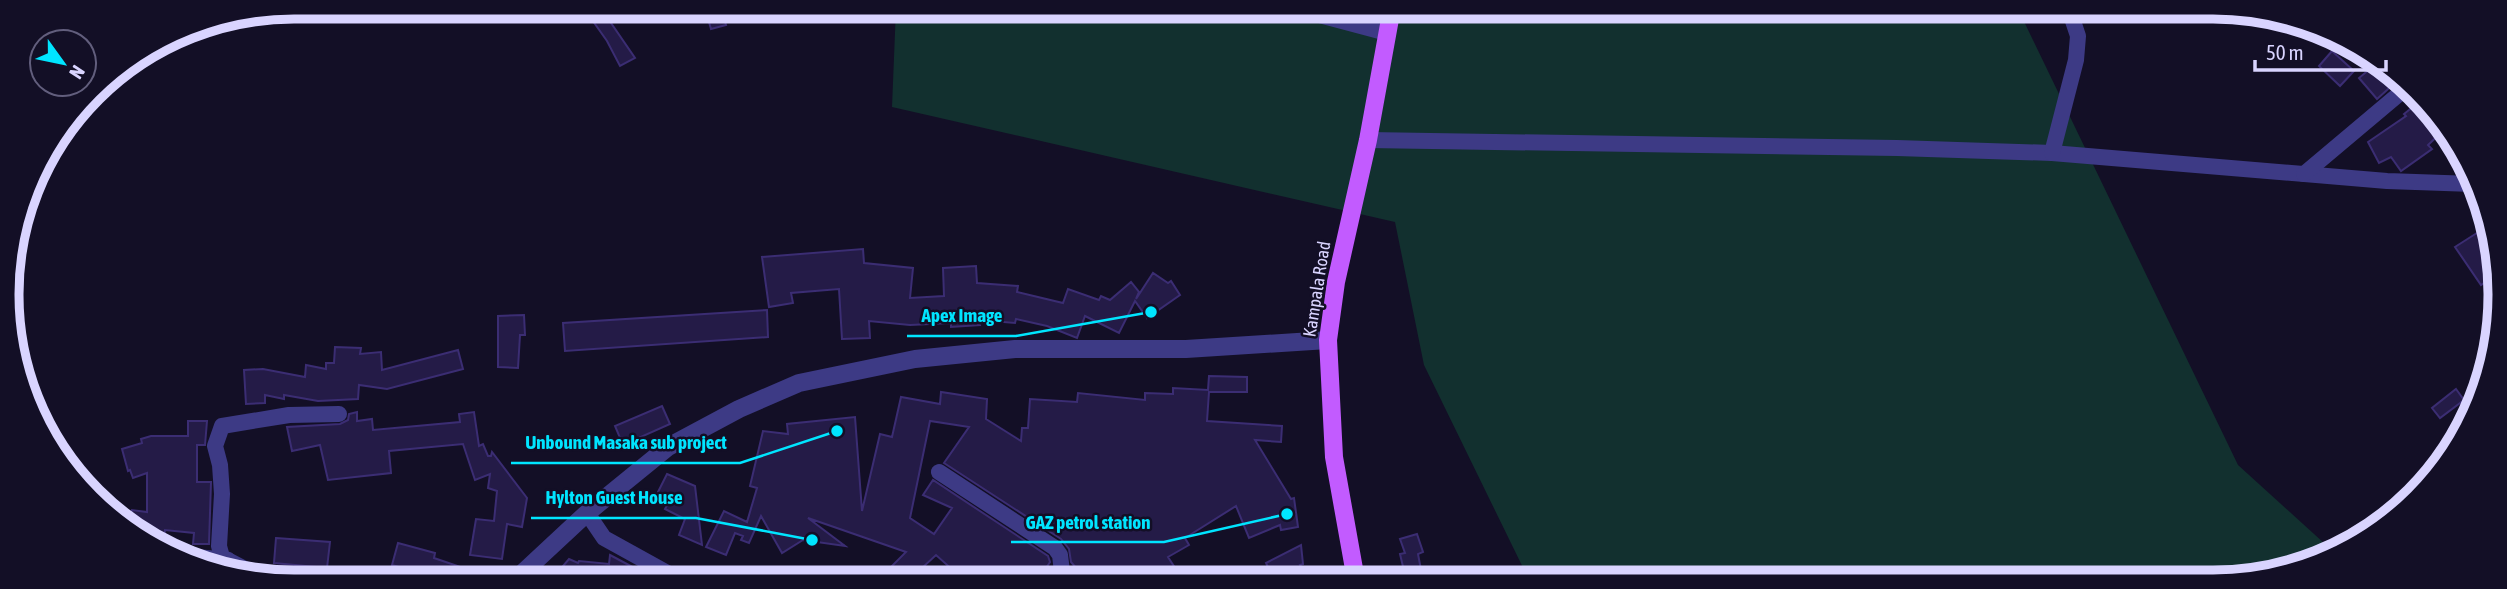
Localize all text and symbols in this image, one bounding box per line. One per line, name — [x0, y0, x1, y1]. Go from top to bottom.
north arrow — [28, 28, 98, 98]
scale bar — [2255, 28, 2386, 72]
text: 50 m — [2266, 40, 2304, 64]
text: N — [65, 62, 90, 83]
street label: Kampala Road — [1299, 240, 1334, 338]
callout: Apex Image — [907, 296, 1016, 336]
text: Apex Image — [921, 304, 1003, 326]
callout: Unbound Masaka sub project — [511, 423, 740, 463]
text: Unbound Masaka sub project — [525, 431, 727, 453]
callout: Hylton Guest House — [531, 478, 696, 518]
text: Hylton Guest House — [545, 486, 683, 508]
callout: GAZ petrol station — [1011, 502, 1164, 542]
text: GAZ petrol station — [1026, 511, 1150, 533]

